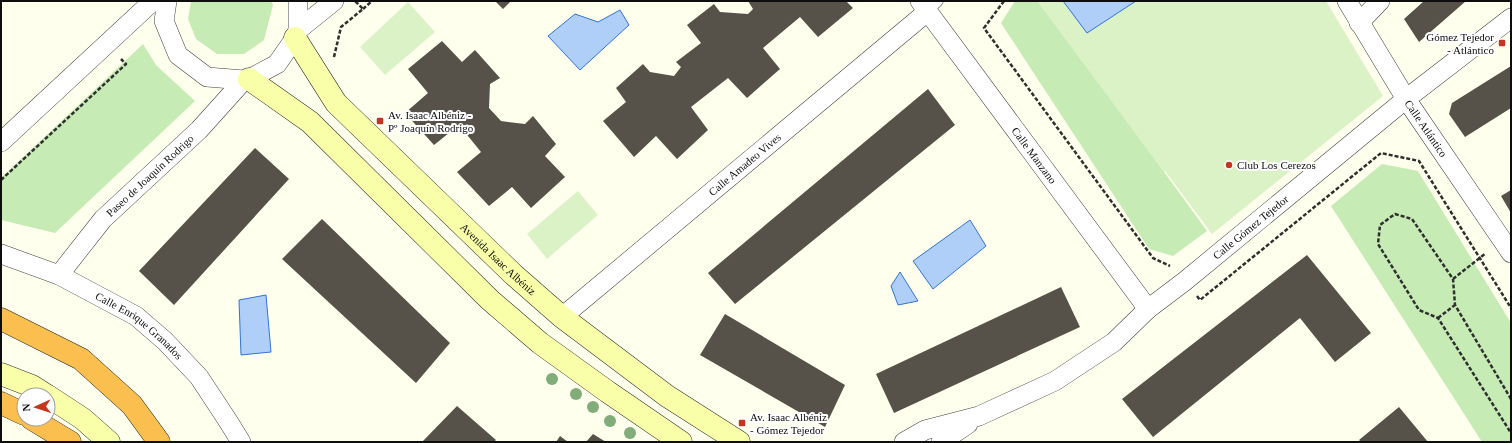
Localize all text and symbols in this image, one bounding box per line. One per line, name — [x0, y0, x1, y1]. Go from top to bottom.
place label: Gómez Tejedor - Atlántico — [1426, 31, 1494, 56]
marker: Gómez Tejedor - Atlántico — [1497, 38, 1507, 48]
street label: Calle Atlántico — [1402, 98, 1450, 160]
place label: Av. Isaac Albéniz - Pº Joaquín Rodrigo — [388, 109, 474, 134]
marker: Av. Isaac Albéniz - Pº Joaquín Rodrigo — [375, 116, 385, 126]
street label: Calle Manzano — [1009, 125, 1059, 186]
street label: Calle Amadeo Vives — [706, 131, 783, 198]
street label: Paseo de Joaquín Rodrigo — [104, 132, 196, 219]
place label: Club Los Cerezos — [1237, 159, 1316, 171]
marker: Club Los Cerezos — [1224, 160, 1234, 170]
street label: Calle Gómez Tejedor — [1210, 192, 1291, 262]
street label: Avenida Isaac Albéniz — [458, 221, 538, 297]
street label: Calle Enrique Granados — [94, 290, 185, 362]
north arrow — [16, 387, 56, 427]
text: N — [20, 403, 32, 412]
place label: Av. Isaac Albéniz - Gómez Tejedor — [750, 411, 827, 436]
marker: Av. Isaac Albéniz - Gómez Tejedor — [737, 418, 747, 428]

